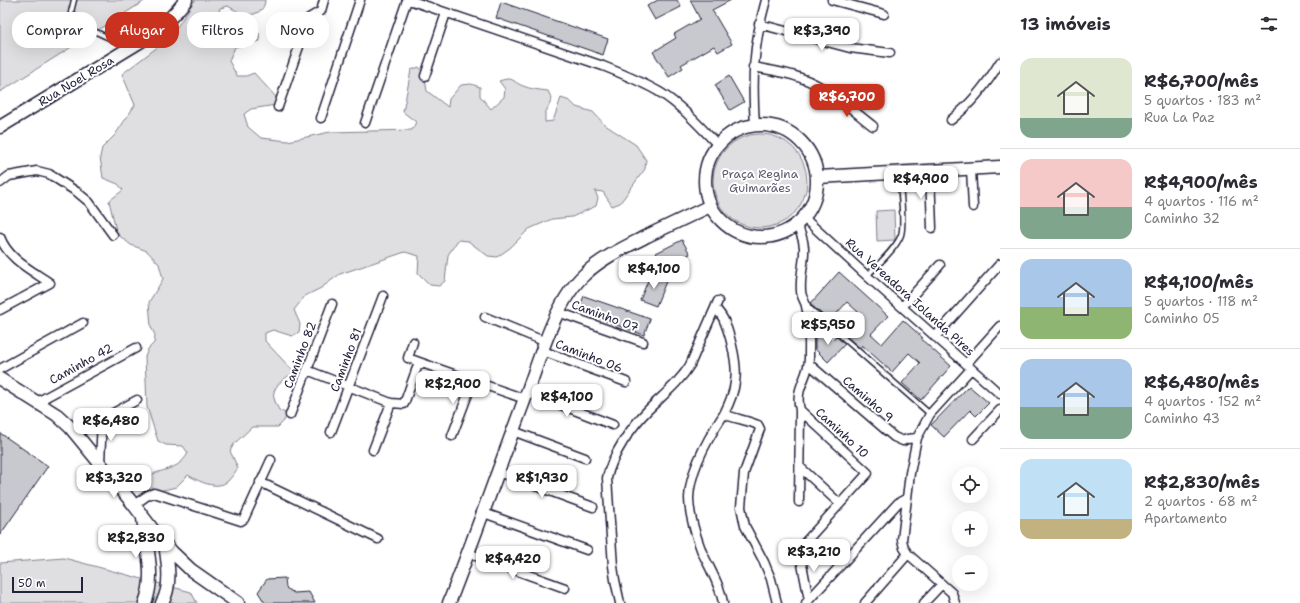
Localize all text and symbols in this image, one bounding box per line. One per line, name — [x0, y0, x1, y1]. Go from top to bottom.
chip: Comprar — [12, 12, 97, 48]
chip: Alugar — [105, 12, 179, 48]
chip: Filtros — [187, 12, 258, 48]
chip: Novo — [266, 12, 329, 48]
text: 13 imóveis — [1020, 13, 1111, 35]
icon: filters — [1258, 13, 1280, 35]
pin: R$3,390 — [785, 18, 859, 52]
text: R$3,390 — [793, 22, 851, 39]
street label: Rua Noel Rosa — [35, 52, 117, 110]
text: R$6,700/mês — [1144, 70, 1259, 92]
icon: home — [1052, 74, 1100, 122]
pin: R$6,700 — [810, 84, 884, 118]
text: R$6,700 — [819, 88, 875, 105]
text: 5 quartos · 183 m² — [1144, 92, 1261, 109]
text: Rua La Paz — [1144, 109, 1215, 126]
park label: Praça Regina Guimarães — [722, 166, 799, 196]
pin: R$4,900 — [884, 166, 958, 200]
text: R$4,900 — [893, 170, 949, 187]
text: R$4,900/mês — [1144, 171, 1258, 193]
icon: home — [1052, 175, 1100, 223]
text: 4 quartos · 116 m² — [1144, 193, 1259, 210]
text: Caminho 32 — [1144, 210, 1220, 227]
street label: Rua Vereadora Iolanda Píres — [842, 235, 978, 359]
pin: R$4,100 — [617, 256, 691, 290]
text: R$4,100 — [628, 260, 680, 277]
text: R$4,100/mês — [1144, 271, 1254, 293]
icon: home — [1052, 275, 1100, 323]
text: 5 quartos · 118 m² — [1144, 293, 1258, 310]
street label: Caminho 07 — [569, 296, 641, 336]
text: Caminho 05 — [1144, 310, 1220, 327]
pin: R$5,950 — [791, 312, 865, 346]
text: R$5,950 — [801, 316, 855, 333]
street label: Caminho 82 — [280, 319, 320, 391]
street label: Caminho 81 — [327, 326, 365, 394]
street label: Caminho 06 — [553, 336, 625, 376]
street label: Caminho 42 — [46, 340, 116, 388]
pin: R$2,900 — [416, 371, 490, 405]
text: R$6,480/mês — [1144, 371, 1260, 393]
street label: Caminho 9 — [839, 372, 897, 426]
text: R$2,900 — [425, 375, 481, 392]
icon: home — [1052, 375, 1100, 423]
pin: R$4,100 — [530, 384, 604, 418]
text: R$4,100 — [541, 388, 593, 405]
text: 4 quartos · 152 m² — [1144, 393, 1261, 410]
street label: Caminho 10 — [812, 404, 872, 462]
pin: R$6,480 — [74, 408, 148, 442]
text: Caminho 43 — [1144, 410, 1220, 427]
text: R$6,480 — [82, 412, 140, 429]
pin: R$3,320 — [77, 465, 151, 499]
pin: R$1,930 — [505, 465, 579, 499]
map controls — [952, 467, 988, 591]
button: locate — [952, 467, 988, 503]
text: R$3,320 — [85, 469, 143, 486]
text: R$1,930 — [516, 469, 568, 486]
text: R$2,830/mês — [1144, 471, 1260, 493]
icon: home — [1052, 475, 1100, 523]
text: 2 quartos · 68 m² — [1144, 493, 1257, 510]
text: Apartamento — [1144, 510, 1227, 527]
button: + — [952, 511, 988, 547]
pin: R$2,830 — [99, 525, 173, 559]
text: R$2,830 — [107, 529, 165, 546]
pin: R$3,210 — [777, 539, 851, 573]
text: R$3,210 — [787, 543, 841, 560]
pin: R$4,420 — [476, 546, 550, 580]
text: R$4,420 — [485, 550, 541, 567]
button: − — [952, 555, 988, 591]
scale bar — [12, 575, 83, 594]
text: 50 m — [18, 576, 46, 591]

